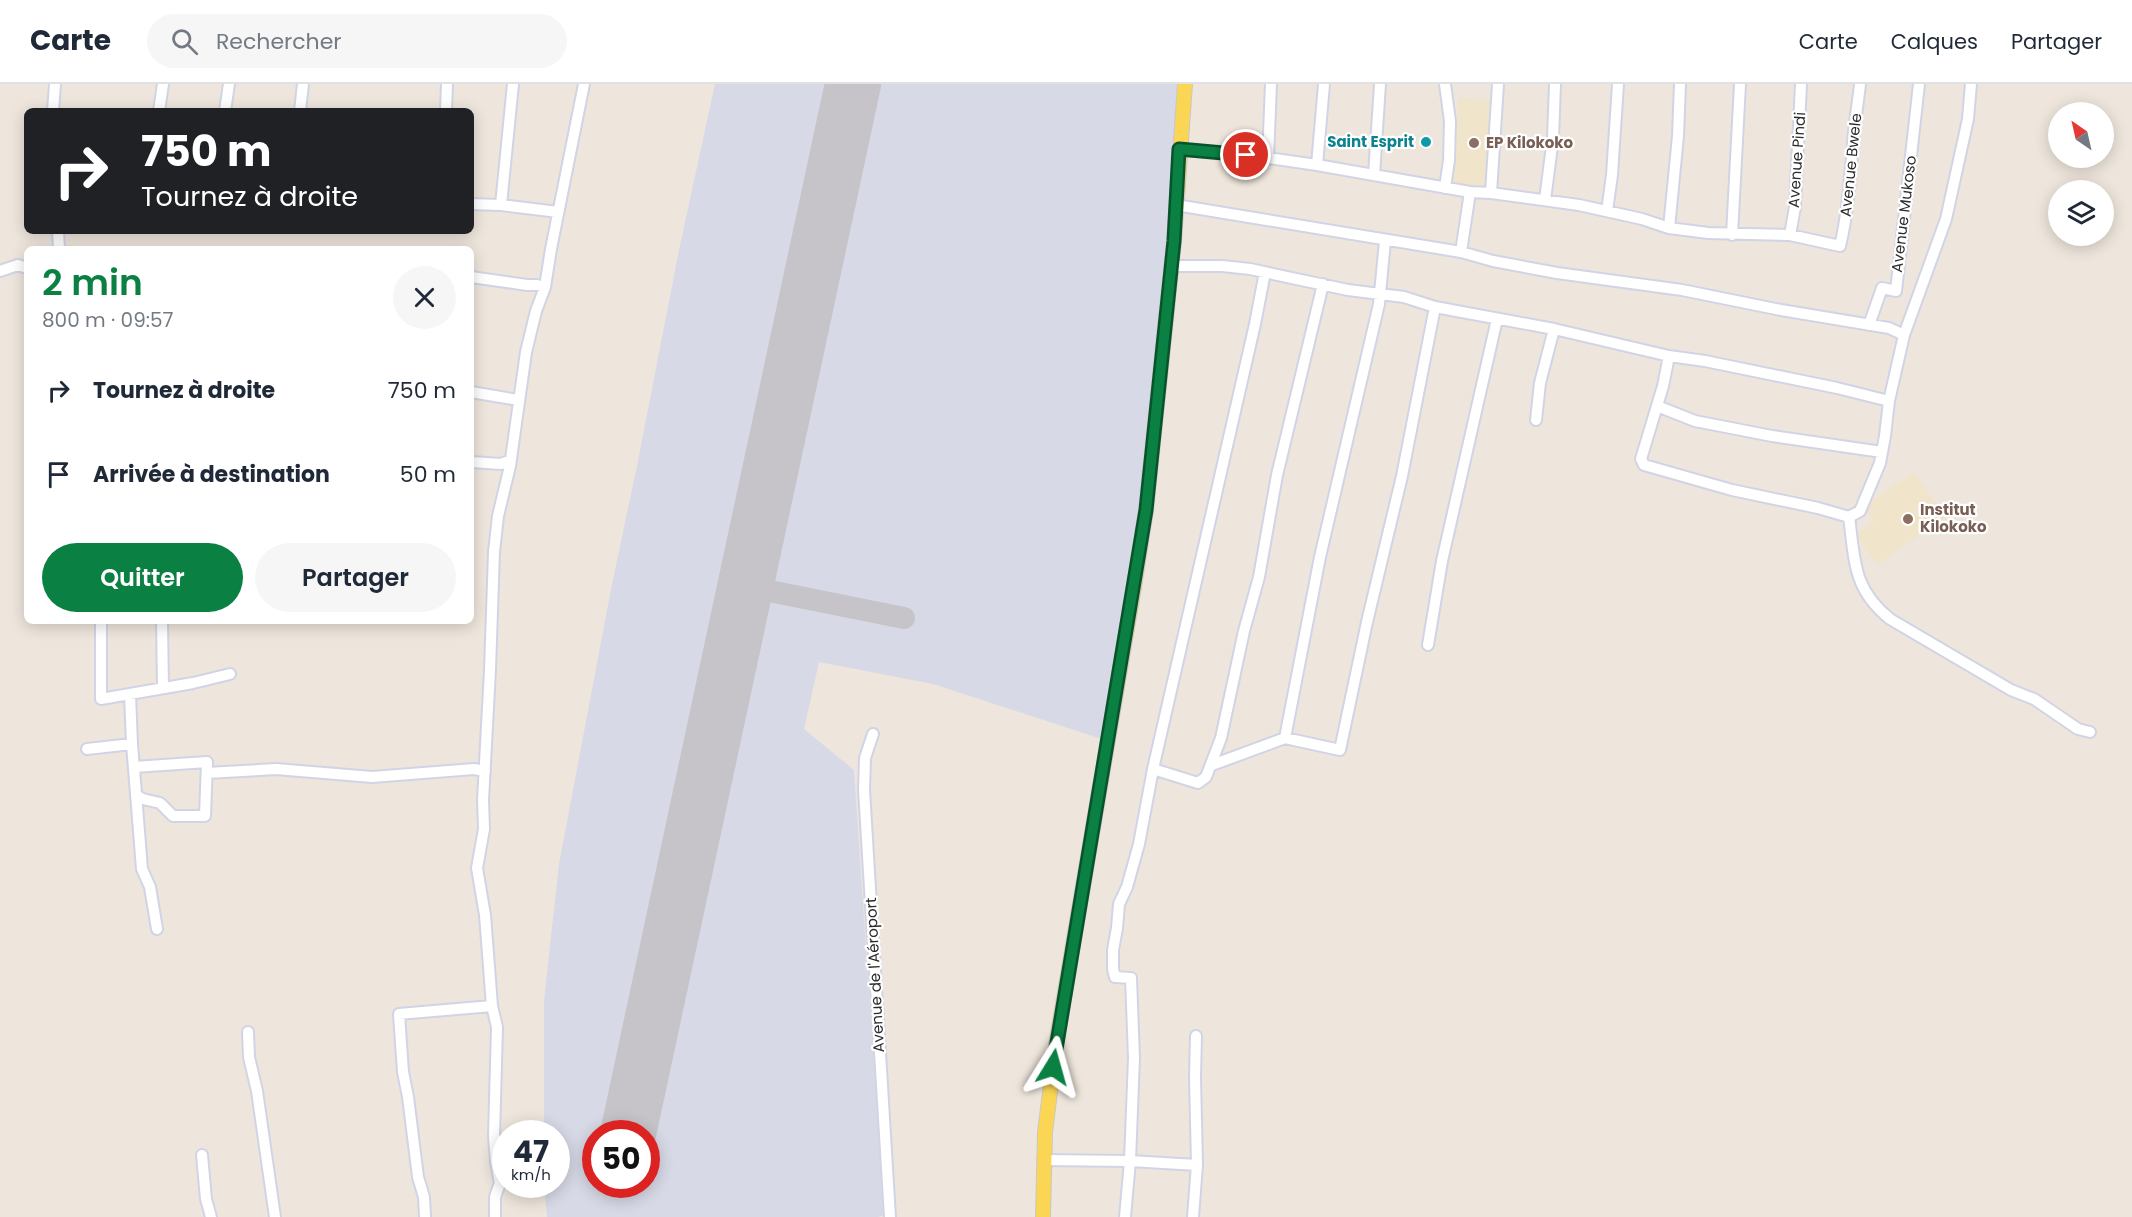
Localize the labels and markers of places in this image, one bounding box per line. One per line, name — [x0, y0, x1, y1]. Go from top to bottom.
pin — [1220, 129, 1271, 180]
place label: Saint Esprit — [1327, 131, 1414, 152]
place label: EP Kilokoko — [1486, 132, 1574, 153]
marker: Saint Esprit — [1419, 135, 1433, 149]
marker: EP Kilokoko — [1467, 136, 1481, 150]
place label: Institut Kilokoko — [1920, 499, 1987, 537]
marker: Institut Kilokoko — [1901, 512, 1915, 526]

